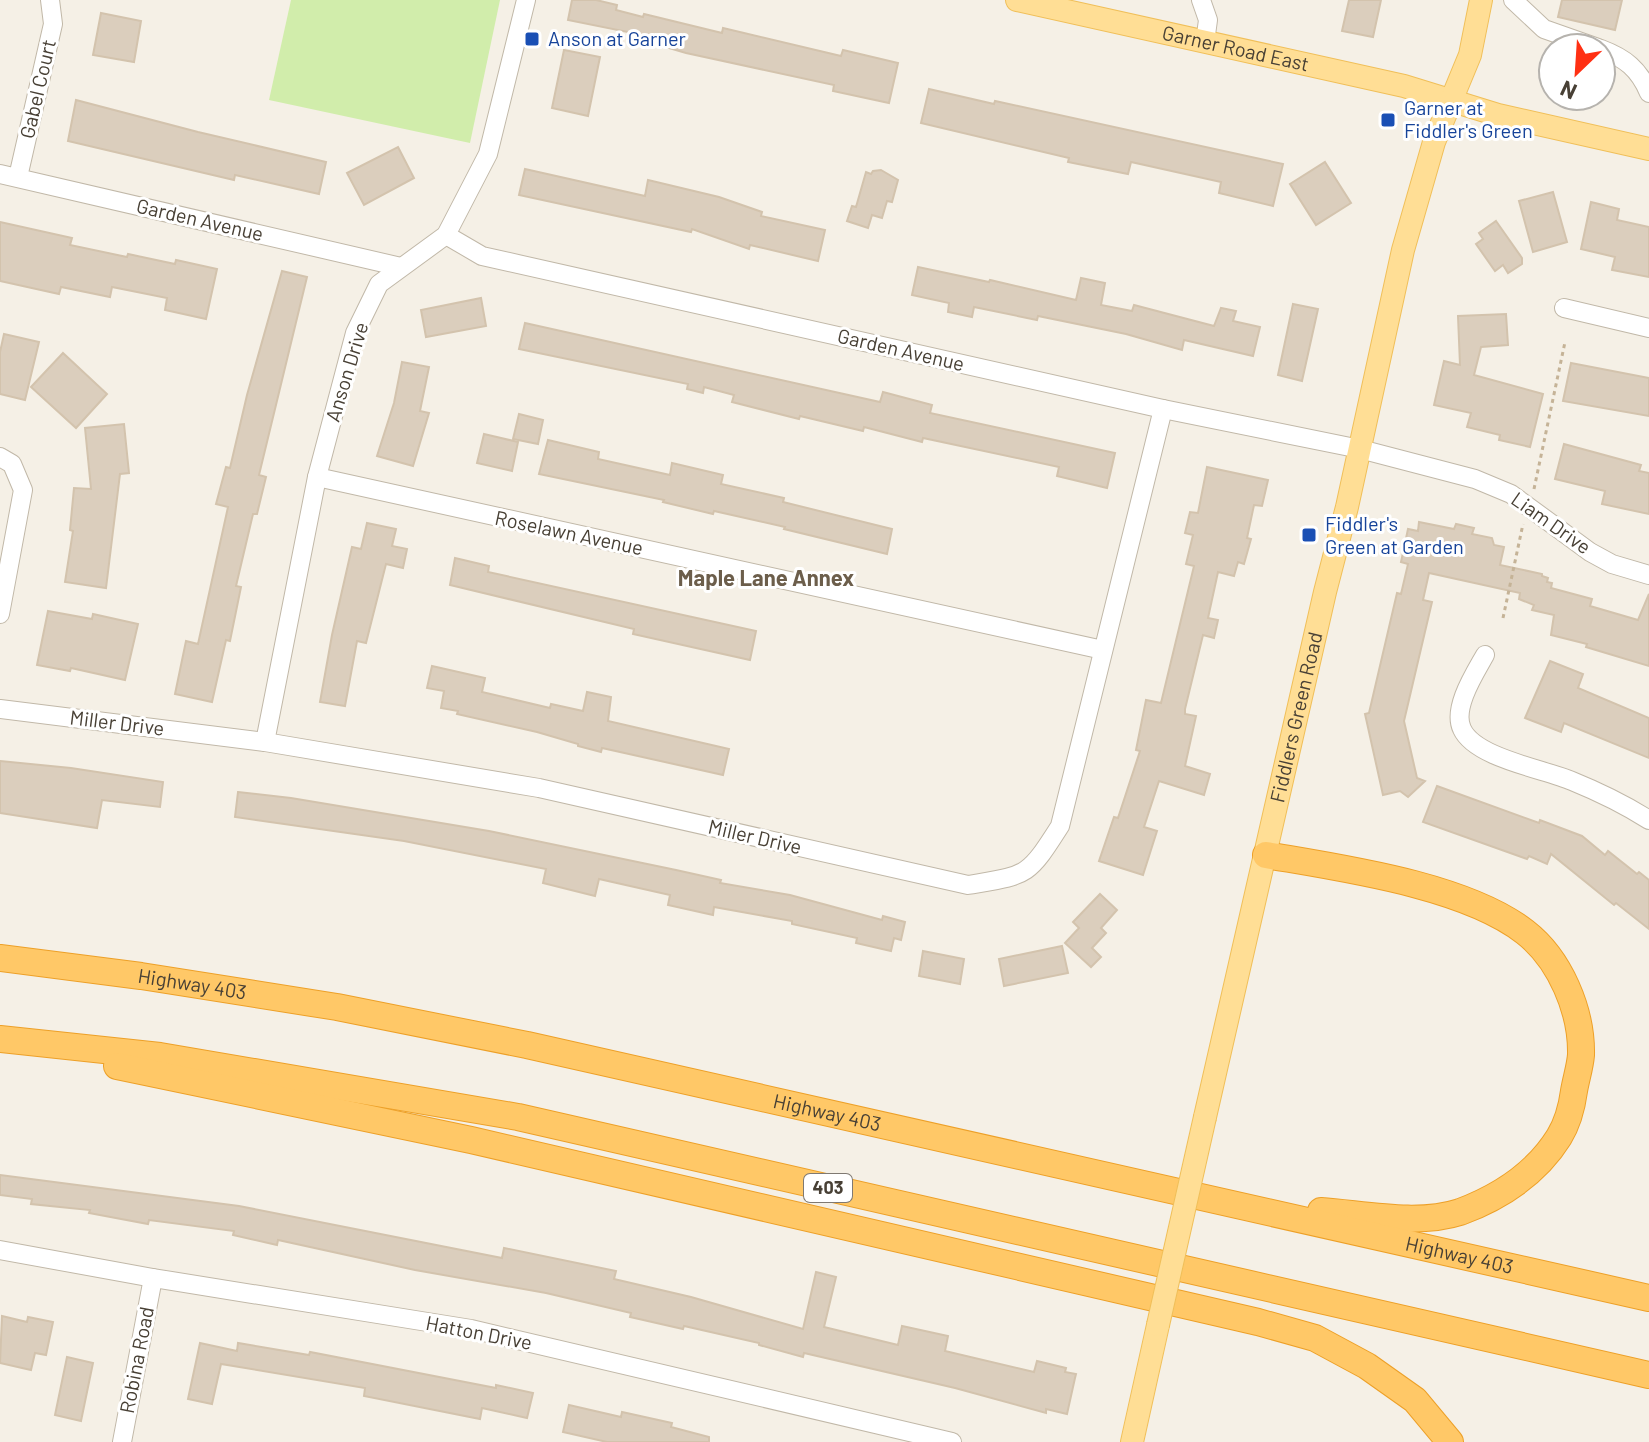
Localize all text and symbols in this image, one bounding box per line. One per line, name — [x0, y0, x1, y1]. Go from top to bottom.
street label: Garner Road East — [1160, 20, 1312, 76]
place label: Anson at Garner — [548, 26, 686, 50]
marker: Anson at Garner — [523, 30, 541, 48]
north arrow — [1537, 32, 1617, 112]
street label: Gabel Court — [14, 37, 60, 141]
text: N — [1556, 76, 1580, 106]
place label: Garner at Fiddler's Green — [1404, 95, 1533, 142]
marker: Garner at Fiddler's Green — [1379, 111, 1397, 129]
street label: Garden Avenue — [134, 193, 266, 245]
street label: Anson Drive — [320, 319, 373, 424]
street label: Garden Avenue — [835, 323, 967, 375]
street label: Liam Drive — [1507, 486, 1596, 558]
street label: Roselawn Avenue — [493, 505, 645, 559]
place label: Fiddler's Green at Garden — [1325, 511, 1464, 558]
marker: Fiddler's Green at Garden — [1300, 526, 1318, 544]
district label: Maple Lane Annex — [678, 564, 854, 590]
street label: Fiddlers Green Road — [1264, 629, 1327, 805]
street label: Miller Drive — [68, 704, 166, 740]
street label: Miller Drive — [706, 814, 804, 858]
street label: Highway 403 — [136, 963, 248, 1004]
street label: Highway 403 — [771, 1088, 883, 1135]
road number: 403 — [804, 1174, 852, 1202]
street label: Highway 403 — [1403, 1230, 1516, 1278]
street label: Robina Road — [114, 1304, 158, 1415]
street label: Hatton Drive — [424, 1310, 534, 1354]

